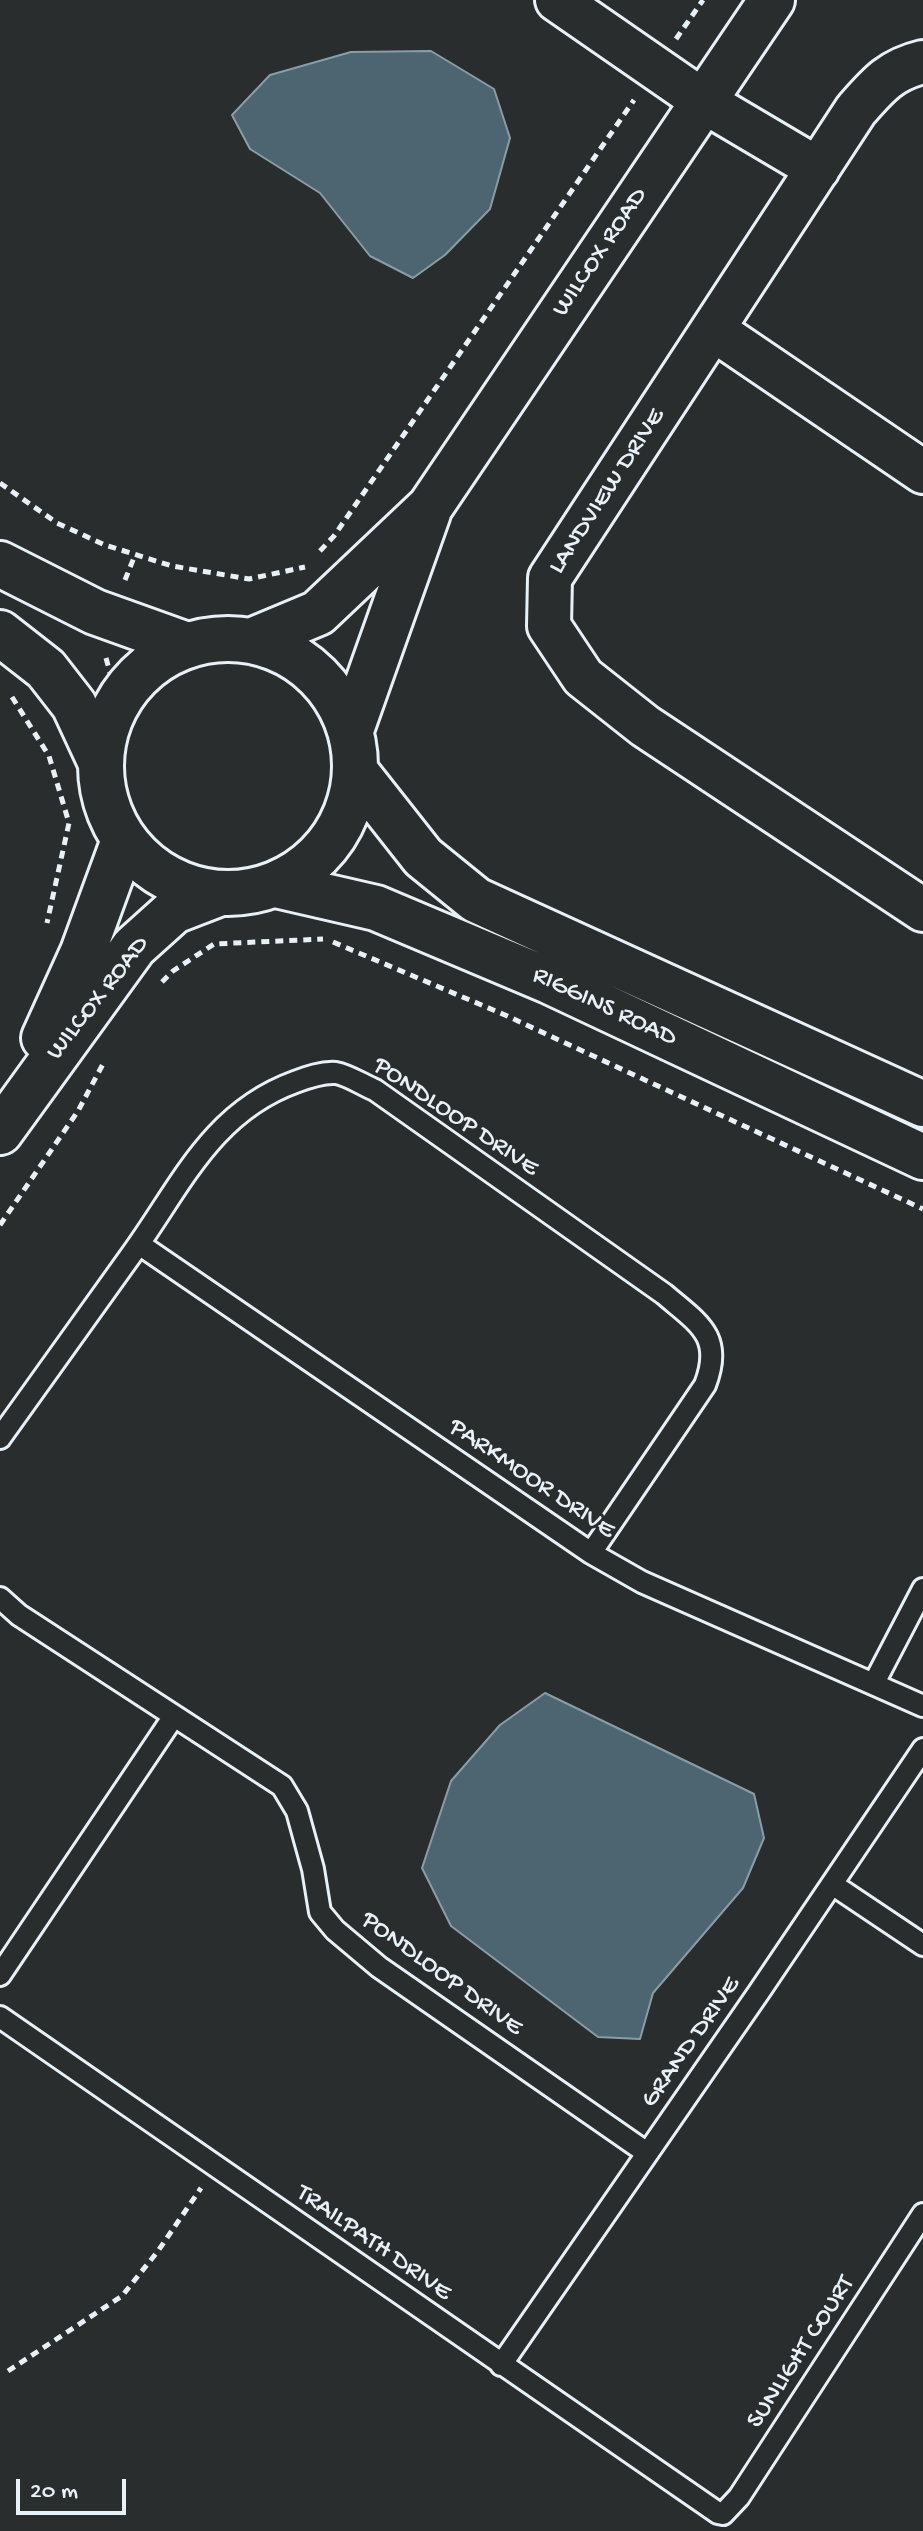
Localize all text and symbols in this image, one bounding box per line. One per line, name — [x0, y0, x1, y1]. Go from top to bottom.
street label: WILCOX ROAD — [546, 182, 656, 324]
street label: LANDVIEW DRIVE — [543, 403, 673, 581]
street label: WILCOX ROAD — [41, 931, 157, 1067]
street label: RIGGINS ROAD — [527, 961, 681, 1055]
street label: PONDLOOP DRIVE — [366, 1051, 544, 1185]
street label: PARKMOOR DRIVE — [442, 1413, 620, 1547]
street label: PONDLOOP DRIVE — [354, 1906, 528, 2044]
street label: GRAND DRIVE — [635, 1971, 749, 2115]
street label: TRAILPATH DRIVE — [289, 2179, 457, 2309]
street label: SUNLIGHT COURT — [741, 2271, 863, 2435]
scale bar — [20, 2463, 130, 2513]
text: 20 m — [30, 2478, 78, 2507]

